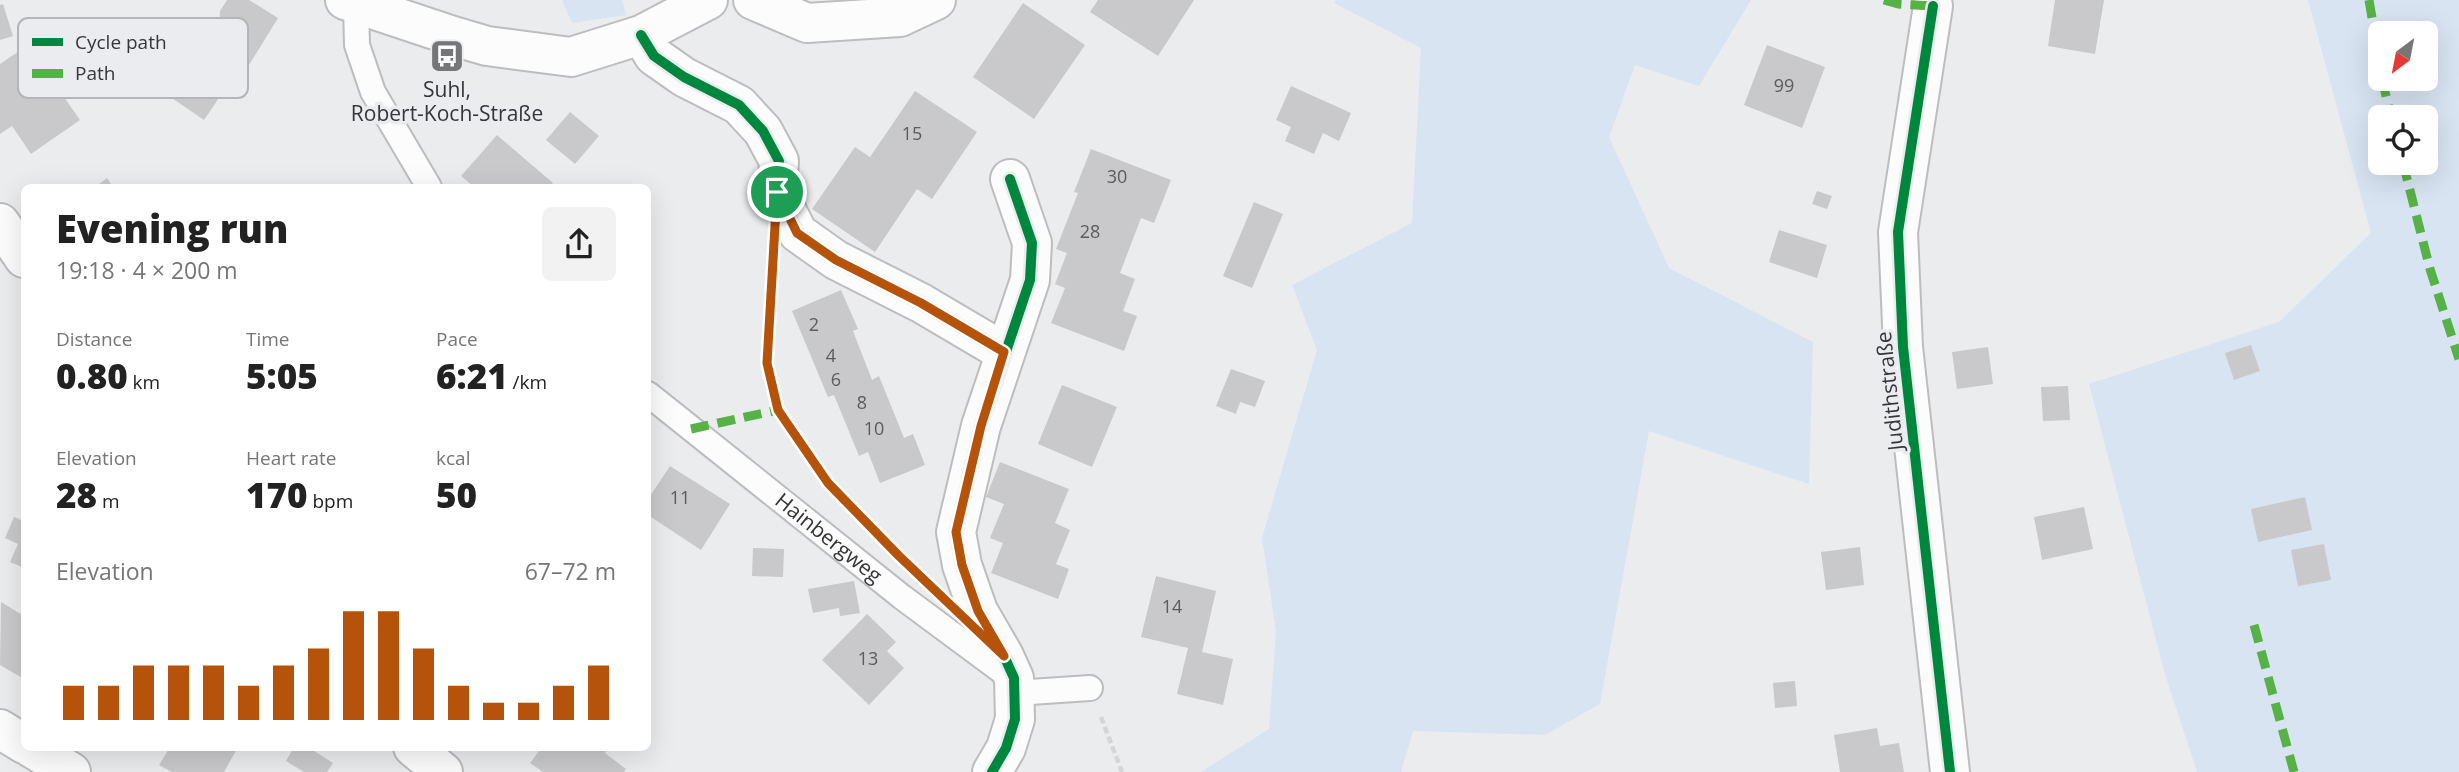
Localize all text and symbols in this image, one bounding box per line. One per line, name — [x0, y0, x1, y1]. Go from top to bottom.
legend — [18, 18, 248, 98]
north arrow — [2368, 21, 2438, 91]
map controls — [2368, 21, 2438, 175]
text: Cycle path — [75, 29, 167, 55]
bus stop icon: Suhl, Robert-Koch-Straße — [428, 37, 466, 75]
text: Path — [75, 60, 115, 86]
house number: 99 — [1774, 73, 1794, 97]
place label: Suhl, Robert-Koch-Straße — [351, 75, 543, 127]
button: locate — [2368, 105, 2438, 175]
house number: 15 — [902, 121, 922, 145]
pin — [747, 162, 807, 222]
house number: 30 — [1107, 164, 1127, 188]
icon: arrive — [758, 173, 796, 211]
text: Evening run — [56, 202, 288, 254]
button: share — [542, 207, 616, 281]
house number: 28 — [1080, 219, 1100, 243]
text: 19:18 · 4 × 200 m — [56, 254, 238, 286]
house number: 2 — [809, 312, 819, 336]
text: Distance — [56, 326, 132, 352]
text: Time — [246, 326, 290, 352]
text: Pace — [436, 326, 478, 352]
street label: Judithstraße — [1869, 330, 1909, 454]
house number: 4 — [826, 343, 836, 367]
text: 0.80 — [56, 352, 128, 399]
text: 5:05 — [246, 352, 318, 399]
text: 6:21 — [436, 352, 508, 399]
house number: 6 — [831, 367, 841, 391]
text: km — [128, 369, 160, 395]
text: /km — [508, 369, 547, 395]
house number: 8 — [857, 390, 867, 414]
house number: 10 — [864, 416, 884, 440]
text: Elevation — [56, 445, 137, 471]
text: Heart rate — [246, 445, 336, 471]
text: kcal — [436, 445, 470, 471]
text: 28 — [56, 471, 97, 518]
text: 170 — [246, 471, 308, 518]
text: 50 — [436, 471, 477, 518]
house number: 11 — [670, 485, 690, 509]
street label: Hainbergweg — [770, 486, 888, 589]
text: m — [97, 488, 120, 514]
text: bpm — [308, 488, 353, 514]
text: Elevation — [56, 555, 154, 587]
text: 67–72 m — [525, 555, 616, 587]
house number: 14 — [1162, 594, 1182, 618]
house number: 13 — [858, 646, 878, 670]

